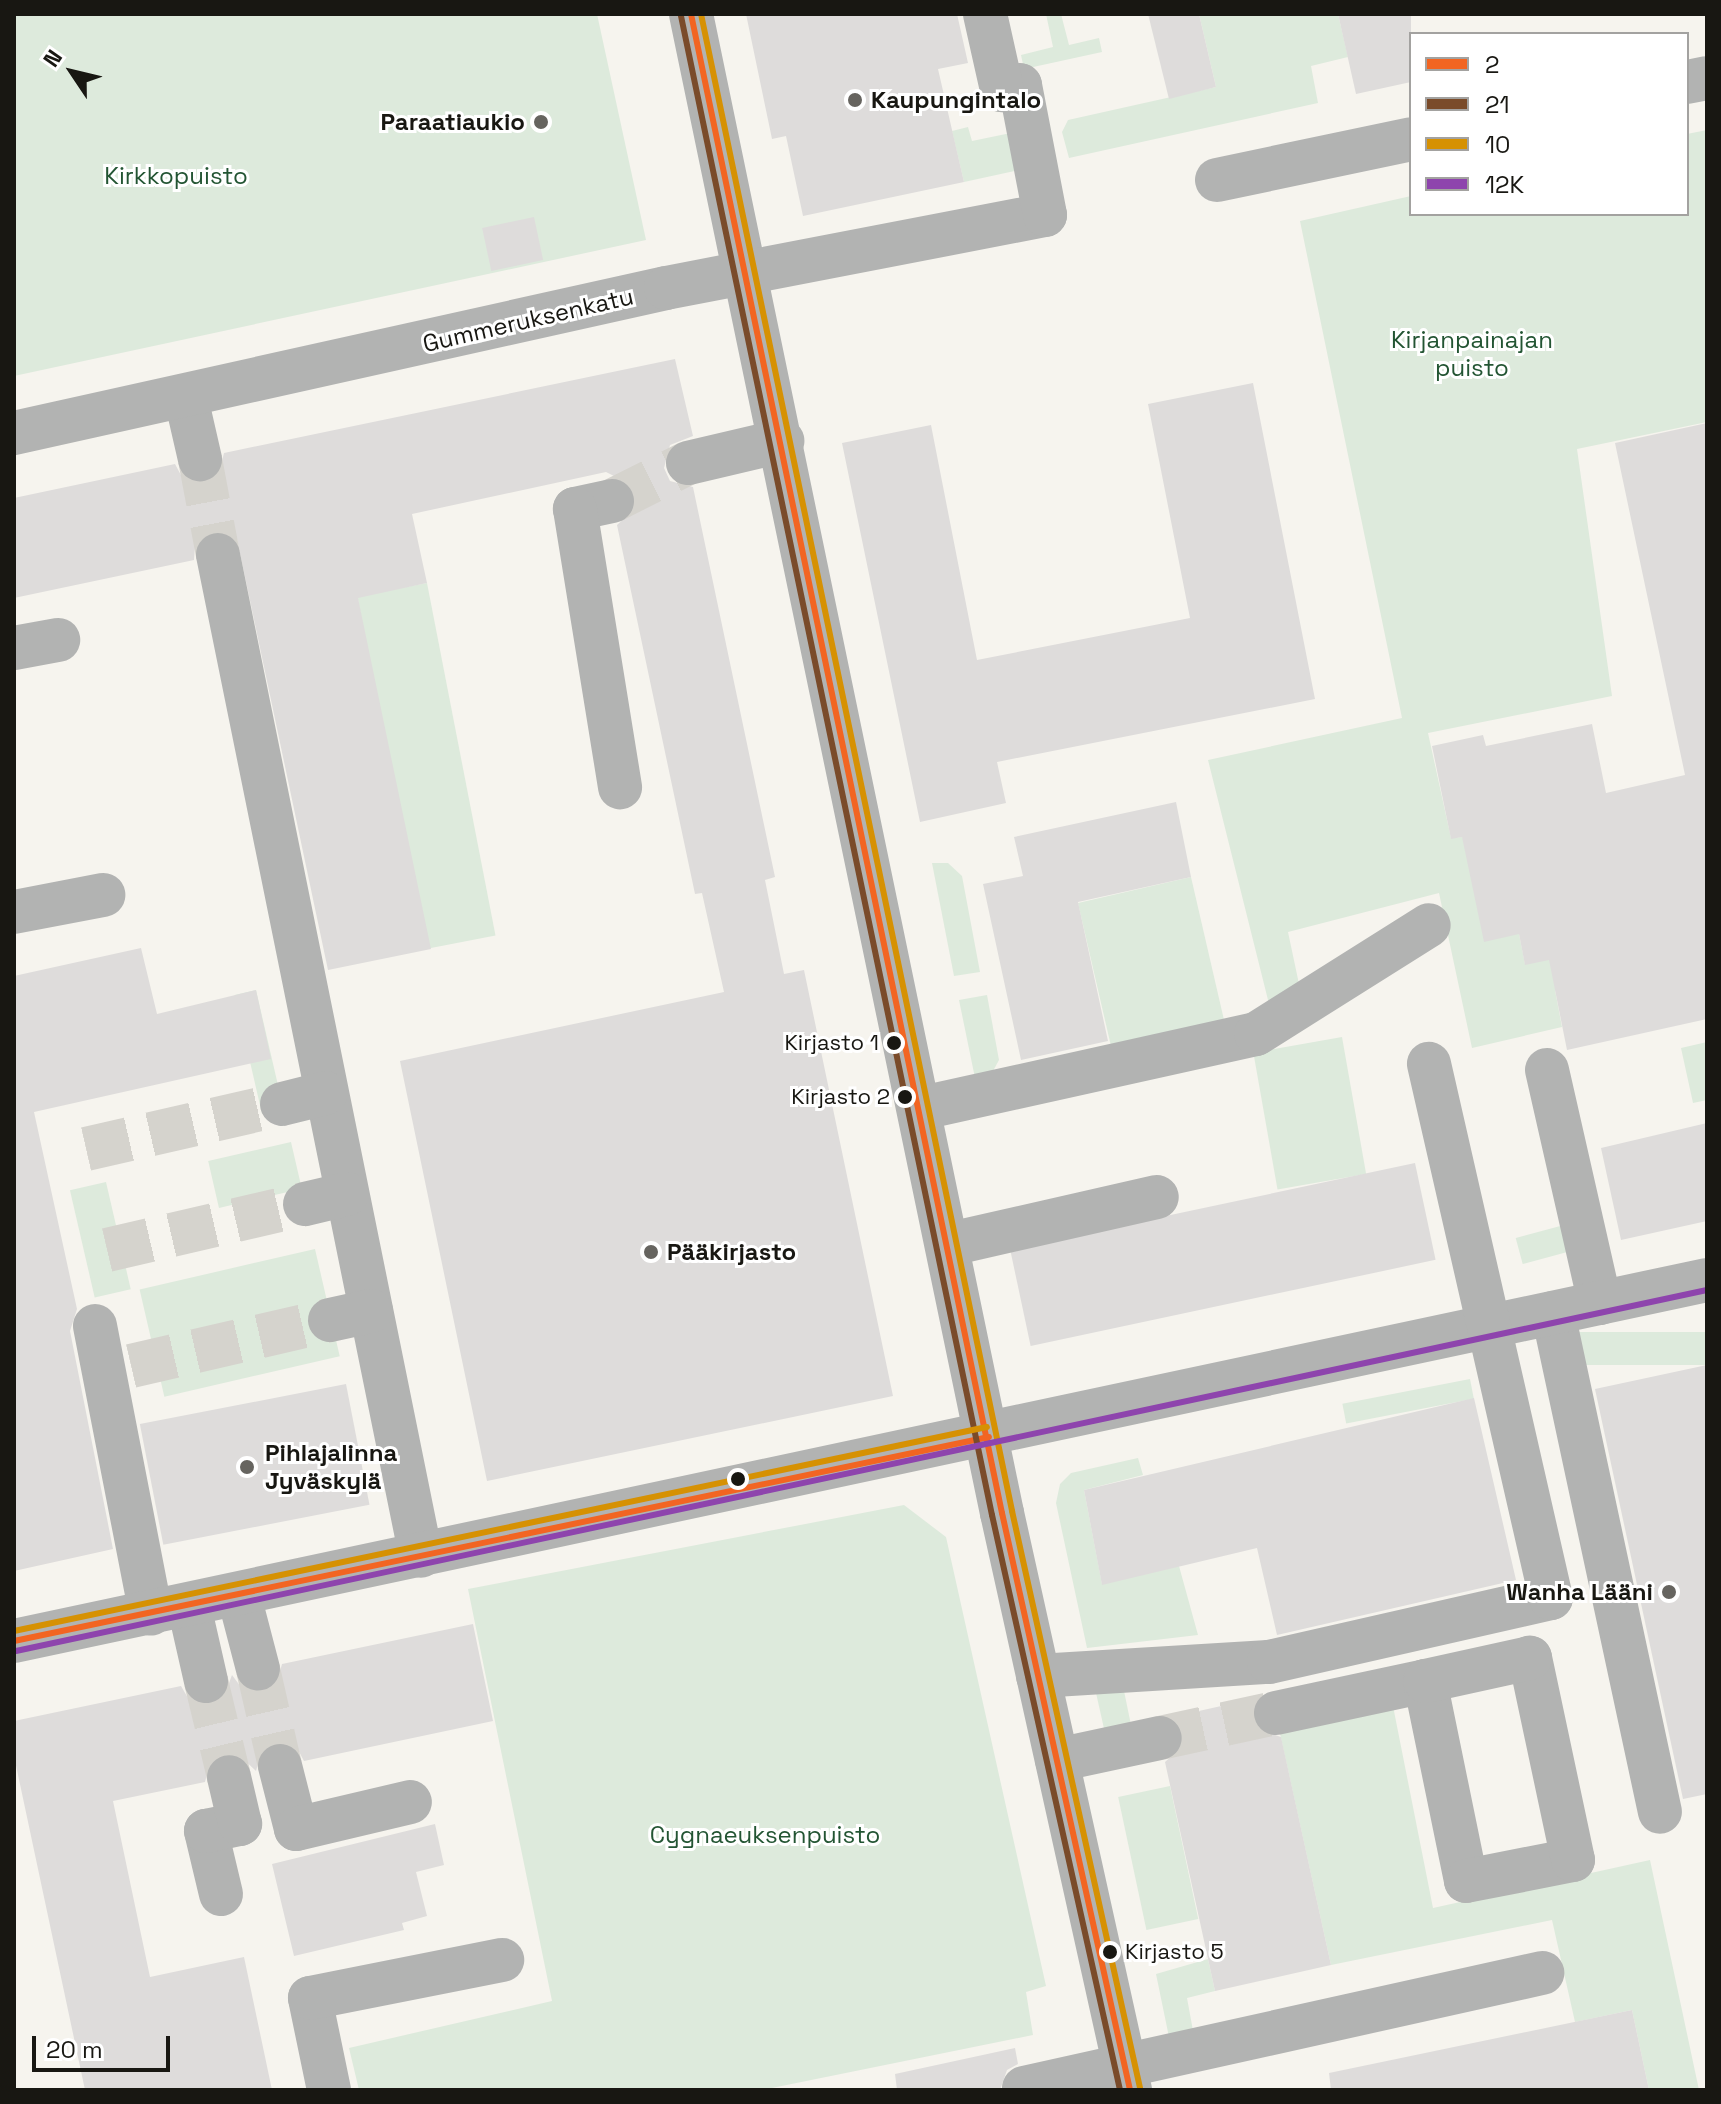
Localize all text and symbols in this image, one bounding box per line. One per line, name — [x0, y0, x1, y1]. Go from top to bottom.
north arrow — [32, 32, 112, 112]
legend — [1409, 32, 1689, 216]
text: N — [37, 44, 68, 72]
text: 2 — [1485, 49, 1499, 80]
place label: Kaupungintalo — [871, 86, 1041, 114]
text: 21 — [1485, 89, 1510, 120]
marker: Kaupungintalo — [846, 91, 864, 109]
place label: Paraatiaukio — [381, 108, 525, 136]
marker: Paraatiaukio — [532, 113, 550, 131]
text: 10 — [1485, 129, 1510, 160]
park label: Kirkkopuisto — [104, 162, 248, 190]
text: 12K — [1485, 169, 1524, 200]
street label: Gummeruksenkatu — [420, 282, 636, 358]
park label: Kirjanpainajan puisto — [1391, 326, 1553, 382]
place label: Kirjasto 1 — [784, 1030, 879, 1056]
marker: Kirjasto 1 — [886, 1035, 902, 1051]
place label: Kirjasto 2 — [791, 1084, 890, 1110]
marker: Kirjasto 2 — [897, 1089, 913, 1105]
place label: Pääkirjasto — [667, 1238, 796, 1266]
marker: Pääkirjasto — [642, 1243, 660, 1261]
place label: Pihlajalinna Jyväskylä — [265, 1439, 397, 1495]
marker: Pihlajalinna Jyväskylä — [236, 1456, 258, 1478]
unlabelled marker — [730, 1471, 746, 1487]
place label: Wanha Lääni — [1506, 1578, 1653, 1606]
marker: Wanha Lääni — [1660, 1583, 1678, 1601]
park label: Cygnaeuksenpuisto — [650, 1821, 880, 1849]
place label: Kirjasto 5 — [1125, 1939, 1224, 1965]
marker: Kirjasto 5 — [1102, 1944, 1118, 1960]
scale bar — [36, 2020, 174, 2070]
text: 20 m — [46, 2034, 103, 2065]

